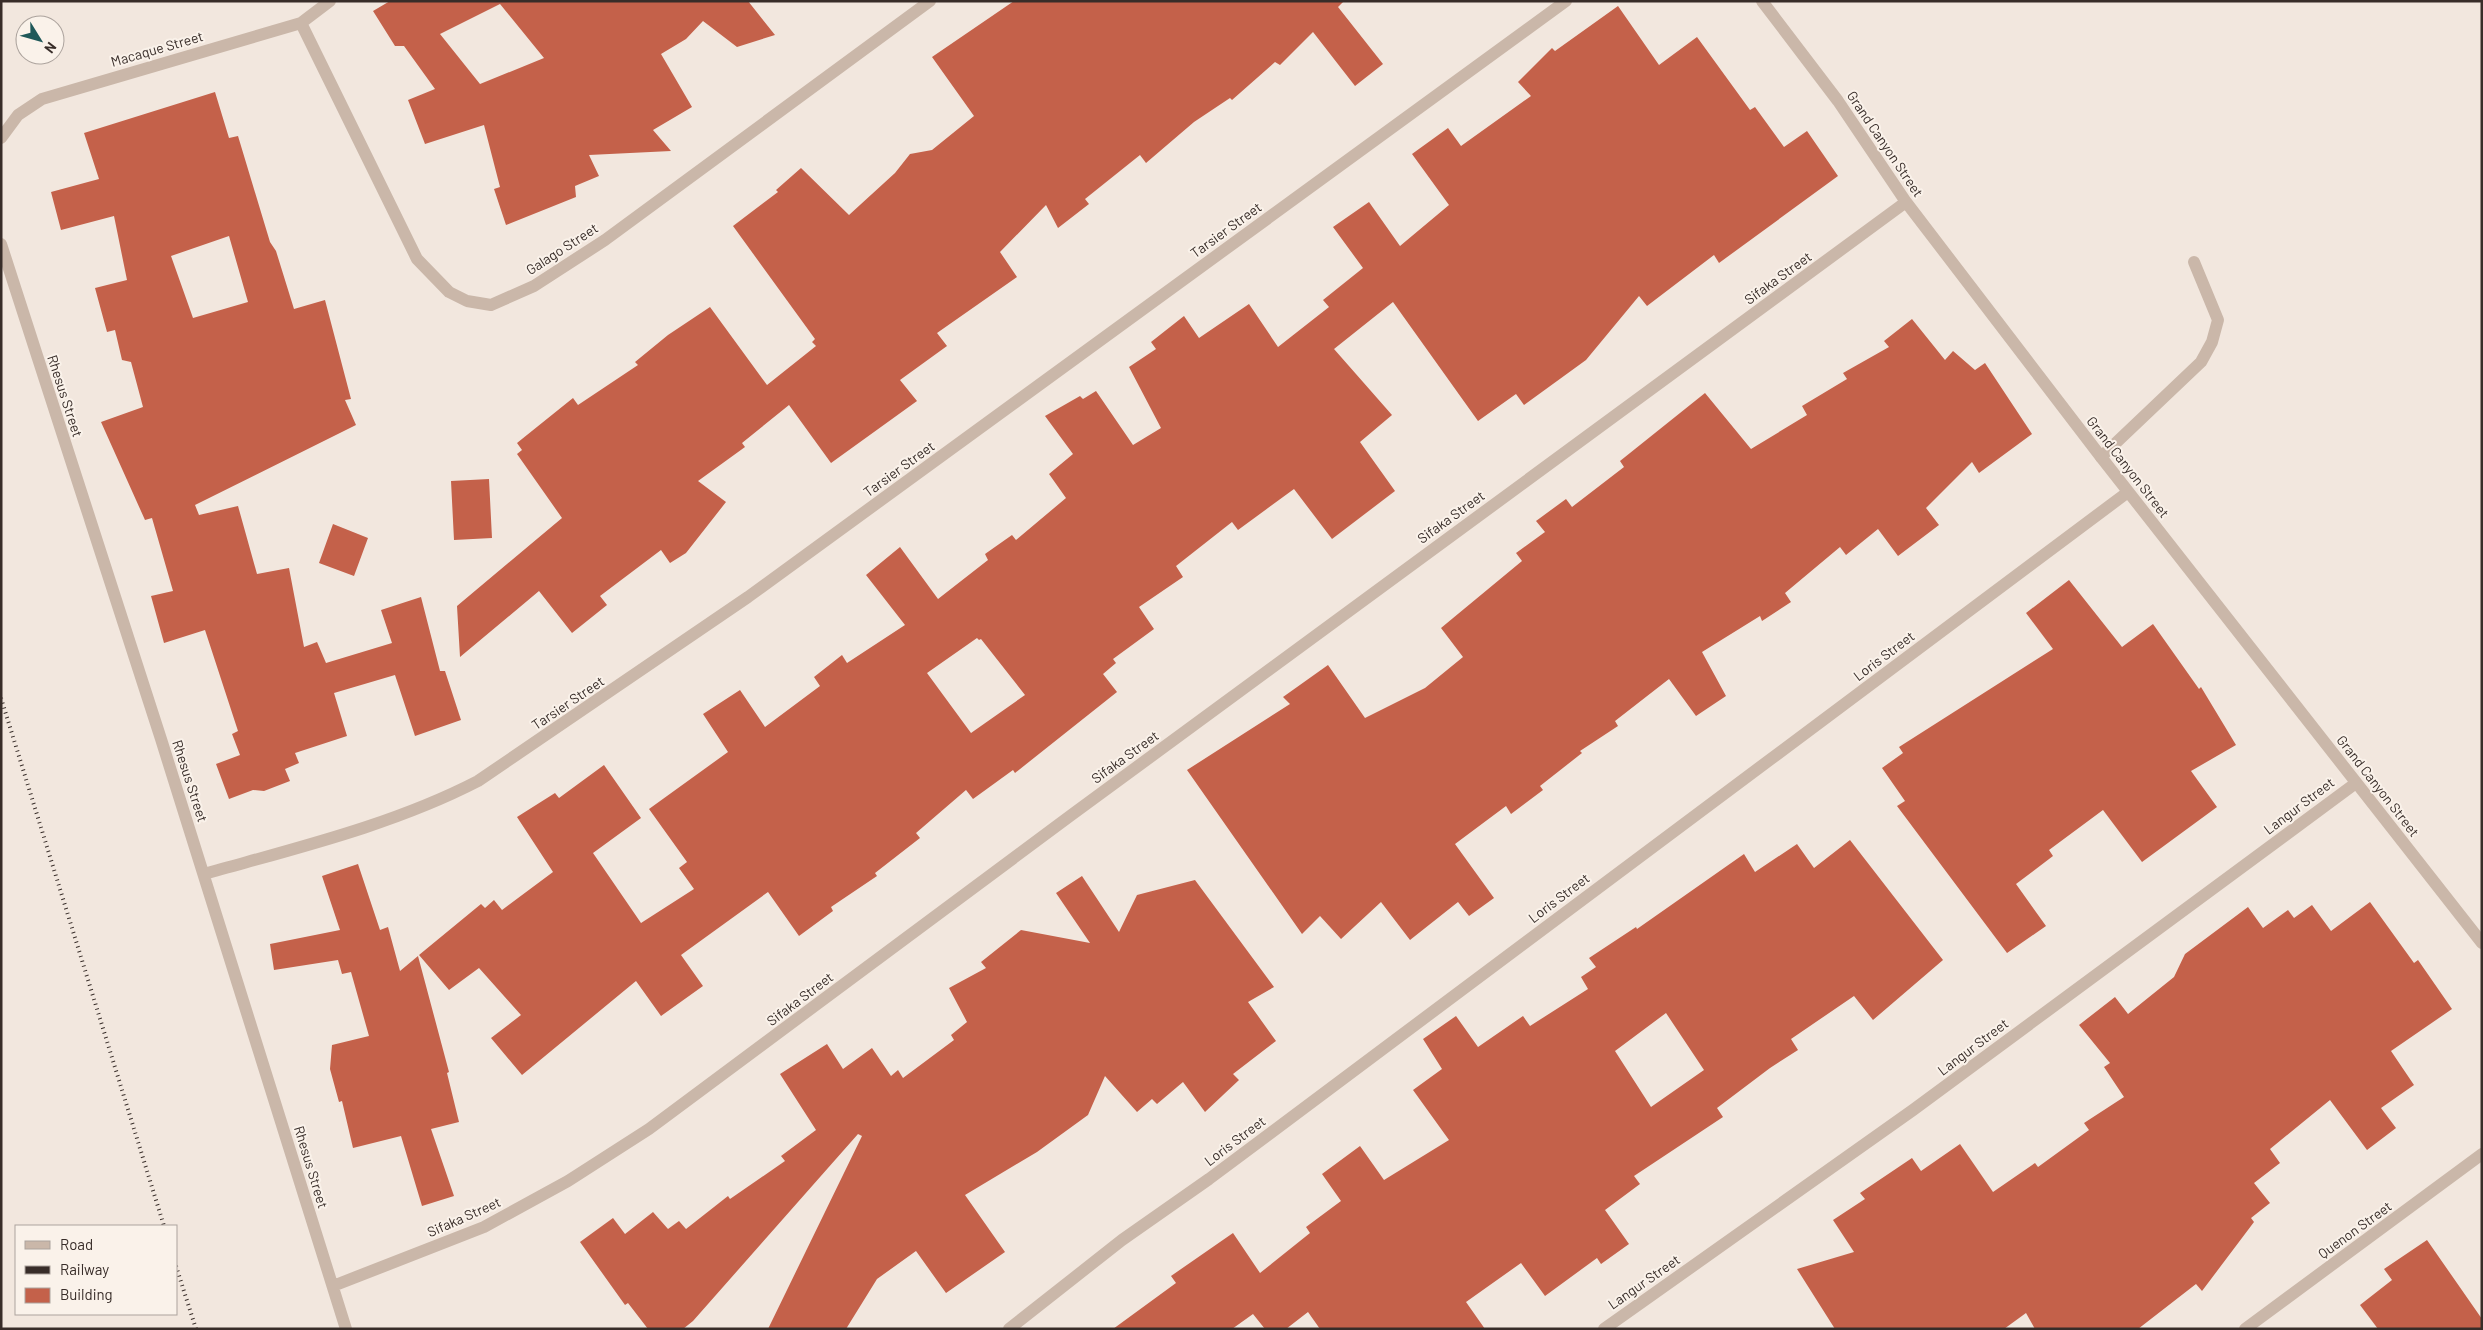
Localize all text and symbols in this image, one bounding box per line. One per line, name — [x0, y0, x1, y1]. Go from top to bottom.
north arrow — [15, 15, 65, 65]
street label: Macaque Street — [109, 27, 205, 70]
text: N — [41, 39, 60, 57]
street label: Grand Canyon Street — [1844, 88, 1927, 200]
street label: Tarsier Street — [1187, 198, 1265, 261]
street label: Galago Street — [523, 219, 601, 278]
street label: Sifaka Street — [1741, 248, 1815, 308]
street label: Rhesus Street — [44, 353, 87, 439]
street label: Grand Canyon Street — [2083, 413, 2173, 521]
street label: Tarsier Street — [860, 437, 938, 500]
street label: Sifaka Street — [1414, 487, 1488, 547]
street label: Loris Street — [1850, 627, 1918, 684]
street label: Tarsier Street — [528, 672, 607, 733]
street label: Sifaka Street — [1088, 727, 1162, 787]
street label: Grand Canyon Street — [2333, 732, 2423, 840]
street label: Rhesus Street — [169, 738, 212, 824]
street label: Langur Street — [2260, 774, 2337, 838]
street label: Loris Street — [1525, 869, 1593, 926]
street label: Sifaka Street — [763, 968, 836, 1029]
street label: Langur Street — [1934, 1015, 2011, 1079]
street label: Loris Street — [1201, 1112, 1269, 1169]
street label: Rhesus Street — [291, 1124, 332, 1210]
street label: Sifaka Street — [424, 1193, 503, 1240]
street label: Quenon Street — [2315, 1197, 2395, 1262]
legend — [15, 1225, 178, 1315]
text: Road — [60, 1235, 93, 1253]
street label: Langur Street — [1605, 1251, 1683, 1313]
text: Railway — [60, 1260, 109, 1278]
text: Building — [60, 1285, 113, 1303]

